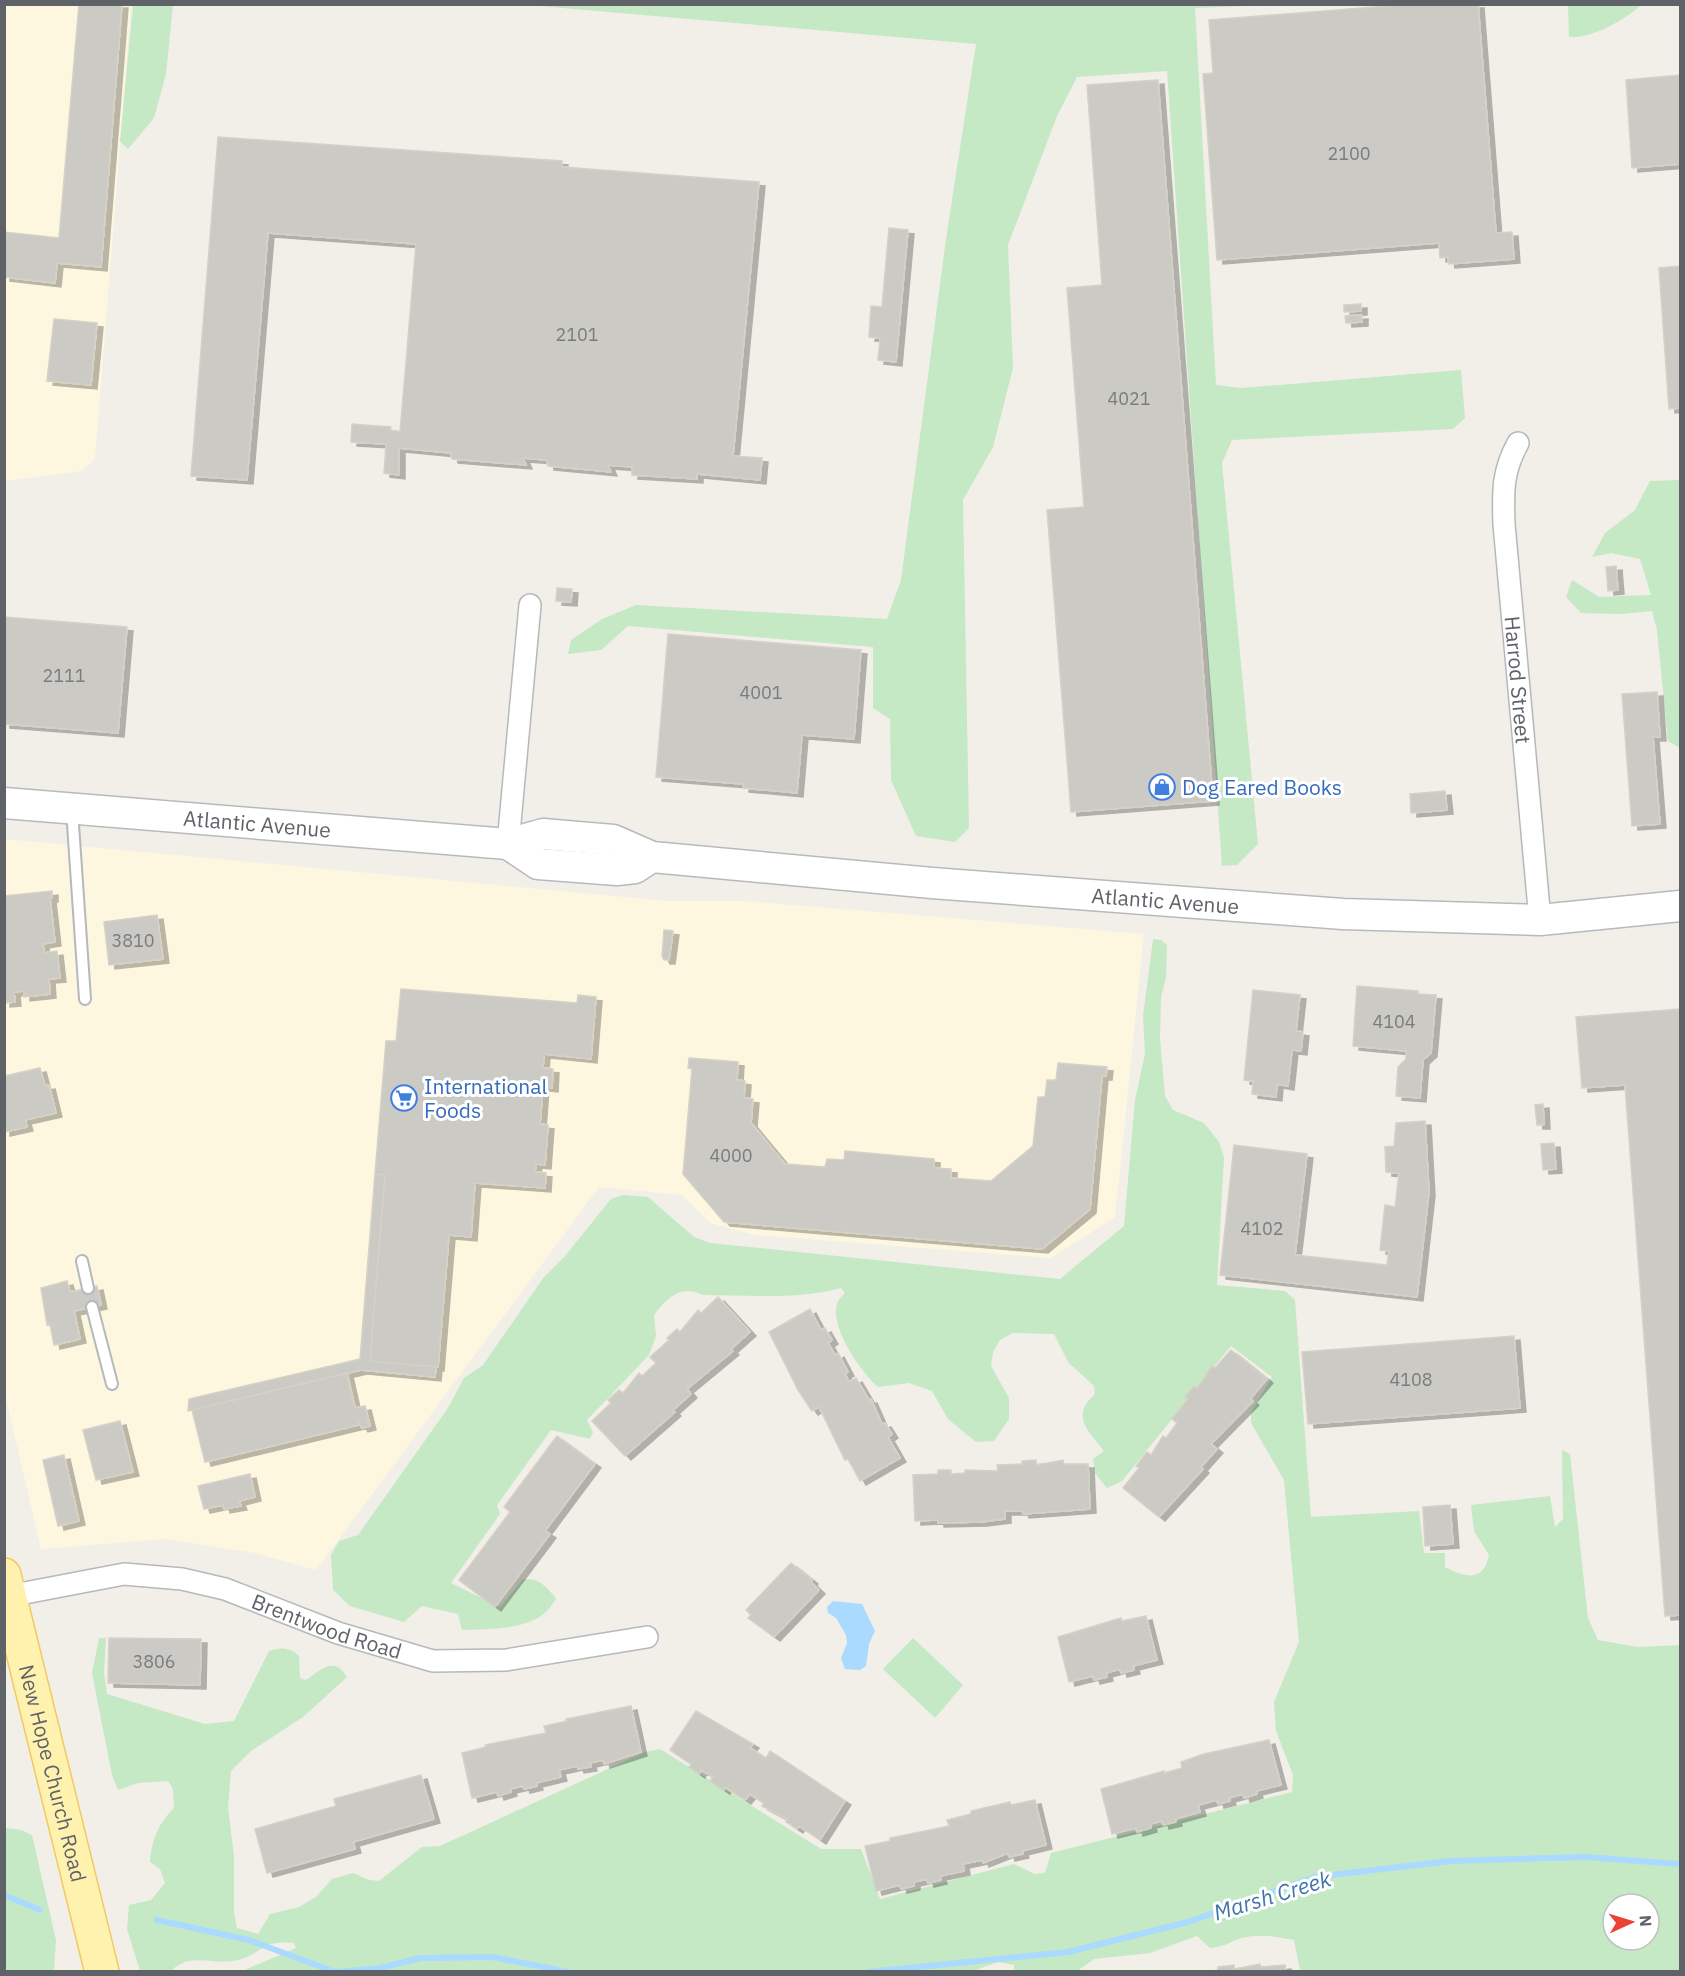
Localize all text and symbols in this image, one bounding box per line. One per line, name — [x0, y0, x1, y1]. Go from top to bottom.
house number: 2100 — [1327, 142, 1371, 165]
house number: 2101 — [555, 323, 599, 346]
house number: 4021 — [1107, 387, 1151, 410]
street label: Harrod Street — [1498, 615, 1538, 745]
house number: 2111 — [42, 664, 86, 687]
house number: 4001 — [739, 681, 783, 704]
shop icon: Dog Eared Books — [1147, 772, 1177, 802]
place label: Dog Eared Books — [1182, 773, 1342, 801]
street label: Atlantic Avenue — [182, 804, 332, 844]
street label: Atlantic Avenue — [1090, 881, 1240, 920]
house number: 3810 — [111, 929, 155, 952]
house number: 4104 — [1372, 1010, 1416, 1033]
place label: International Foods — [424, 1072, 548, 1124]
supermarket icon: International Foods — [389, 1083, 419, 1113]
house number: 4000 — [709, 1144, 753, 1167]
house number: 4102 — [1240, 1217, 1284, 1240]
house number: 4108 — [1389, 1368, 1433, 1391]
street label: Brentwood Road — [248, 1587, 405, 1665]
house number: 3806 — [132, 1650, 176, 1673]
street label: New Hope Church Road — [13, 1661, 93, 1885]
water label: Marsh Creek — [1210, 1863, 1335, 1927]
north arrow — [1601, 1892, 1661, 1952]
text: N — [1636, 1914, 1656, 1927]

